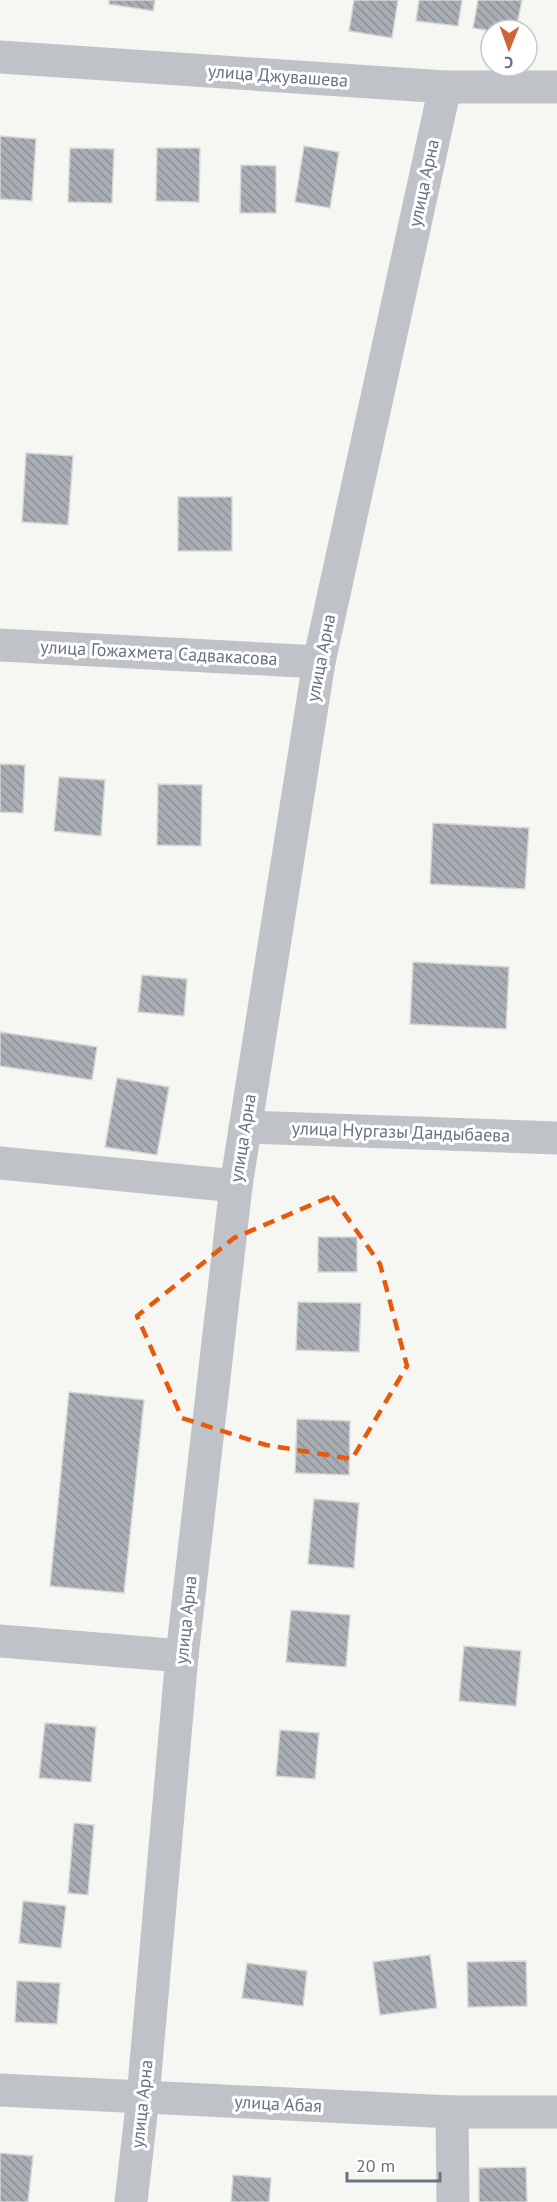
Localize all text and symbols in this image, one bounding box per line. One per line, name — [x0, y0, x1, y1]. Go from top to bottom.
north arrow — [479, 18, 539, 78]
text: С — [504, 53, 513, 73]
street label: улица Джувашева — [207, 59, 349, 92]
street label: улица Арна — [403, 137, 444, 229]
street label: улица Арна — [301, 612, 340, 704]
street label: улица Гожахмета Садвакасова — [40, 635, 278, 670]
street label: улица Арна — [224, 1092, 261, 1184]
street label: улица Нургазы Дандыбаева — [291, 1116, 511, 1147]
street label: улица Арна — [169, 1575, 202, 1665]
street label: улица Арна — [125, 2059, 158, 2149]
street label: улица Абая — [234, 2090, 322, 2117]
scale bar — [347, 2145, 440, 2183]
text: 20 m — [356, 2154, 395, 2177]

